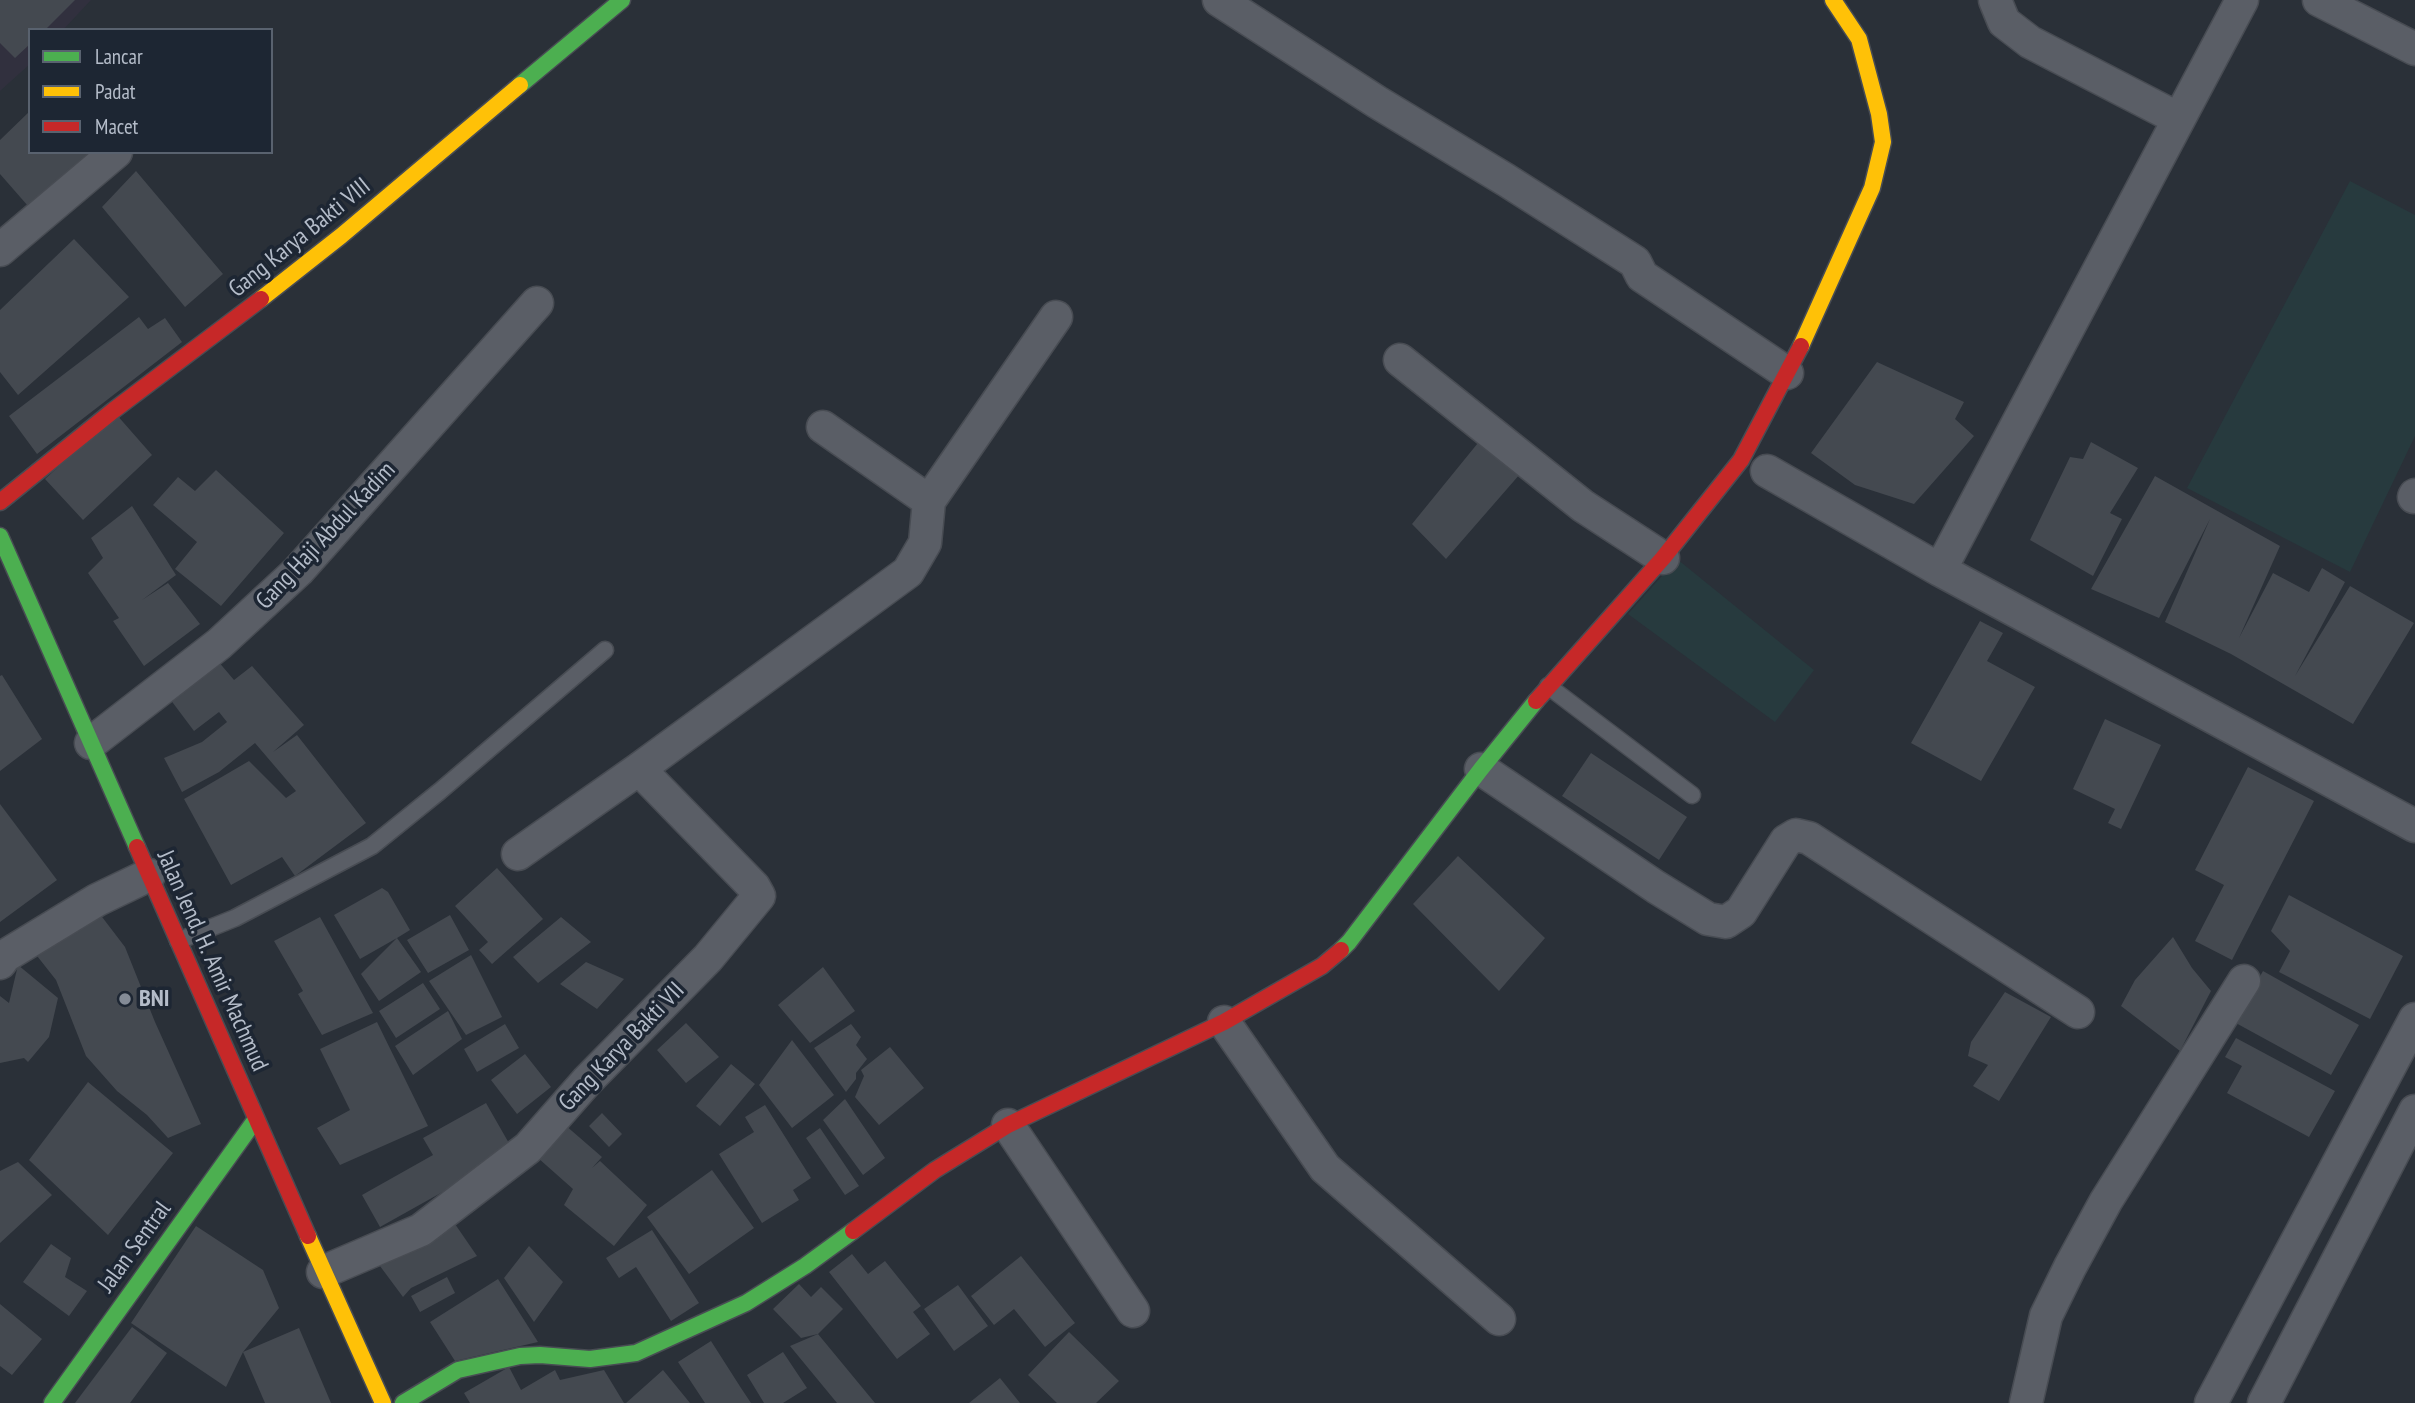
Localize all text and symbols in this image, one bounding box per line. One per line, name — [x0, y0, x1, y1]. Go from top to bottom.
legend — [28, 28, 273, 154]
text: Lancar — [95, 43, 143, 70]
text: Padat — [95, 78, 136, 105]
text: Macet — [95, 113, 138, 140]
street label: Gang Karya Bakti VIII — [223, 172, 377, 304]
street label: Gang Haji Abdul Kadim — [250, 456, 402, 616]
street label: Jalan Jend. H. Amir Machmud — [150, 846, 274, 1076]
street label: Gang Karya Bakti VII — [553, 977, 691, 1117]
place label: BNI — [139, 985, 169, 1013]
marker: BNI — [117, 991, 133, 1007]
street label: Jalan Sentral — [92, 1196, 178, 1298]

